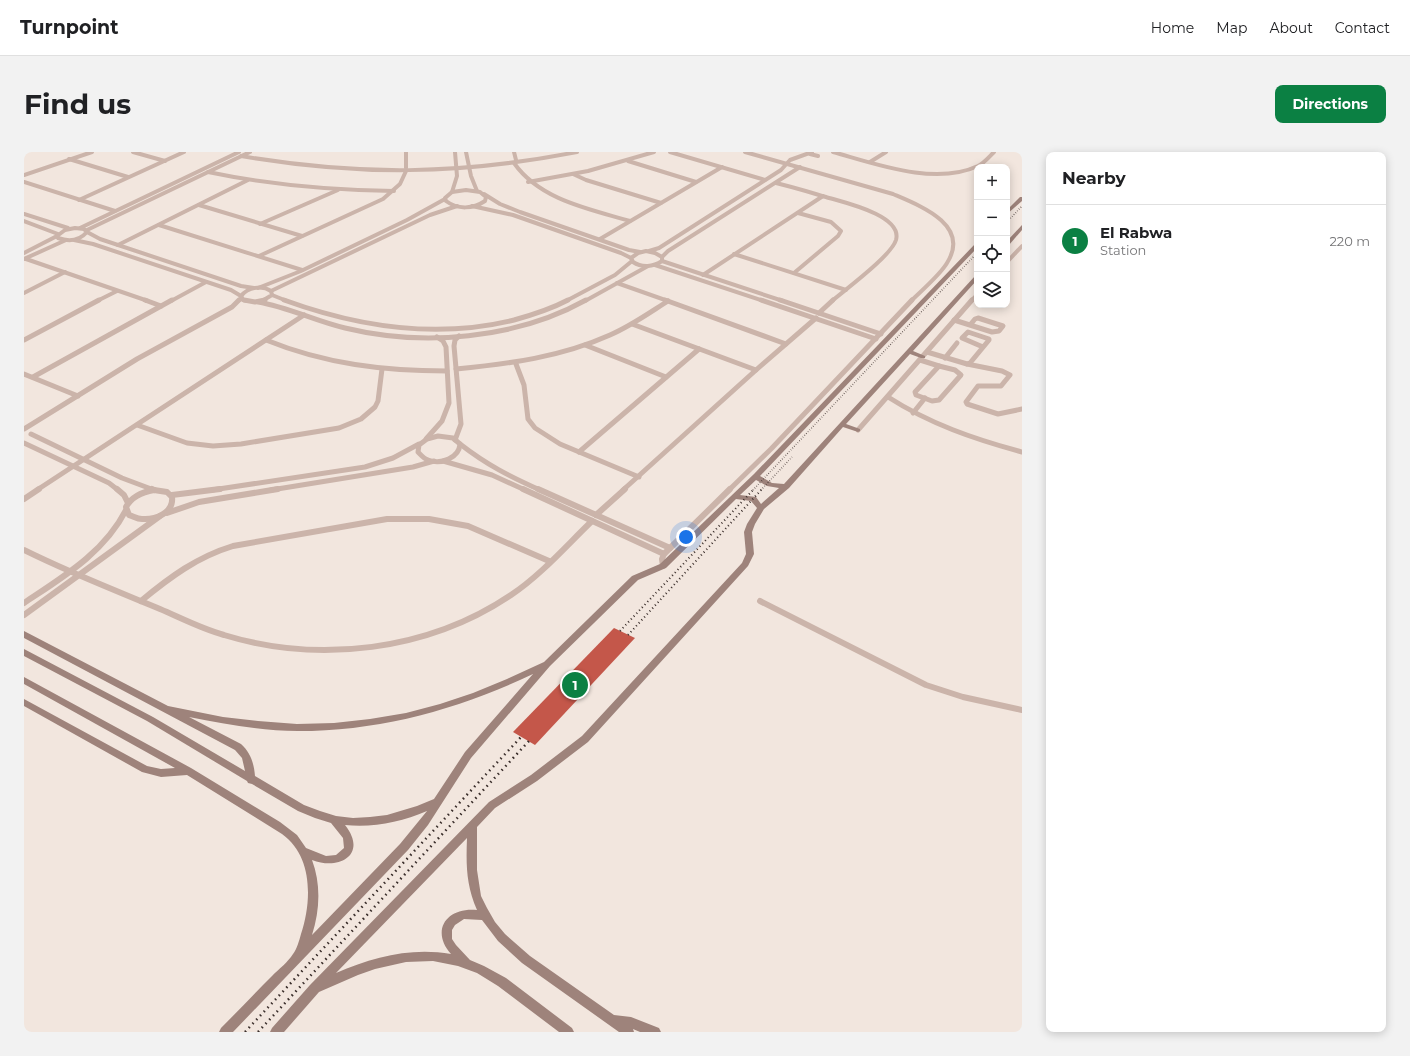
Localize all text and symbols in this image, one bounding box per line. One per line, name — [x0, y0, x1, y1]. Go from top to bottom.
text: Turnpoint — [20, 16, 119, 39]
text: Home — [1151, 19, 1194, 37]
text: Map — [1216, 19, 1247, 37]
text: About — [1269, 19, 1313, 37]
text: Contact — [1335, 19, 1390, 37]
button: Directions — [1275, 85, 1386, 123]
text: Find us — [24, 87, 131, 121]
map controls — [974, 164, 1010, 308]
button: + — [974, 164, 1010, 200]
text: Nearby — [1062, 168, 1126, 188]
button: − — [974, 200, 1010, 236]
text: El Rabwa — [1100, 223, 1172, 242]
text: 1 — [1072, 233, 1078, 249]
text: 220 m — [1329, 233, 1370, 249]
button: locate — [974, 236, 1010, 272]
text: Station — [1100, 242, 1146, 258]
button: layers — [974, 272, 1010, 308]
your location — [676, 527, 696, 547]
pin: 1 — [562, 670, 588, 700]

